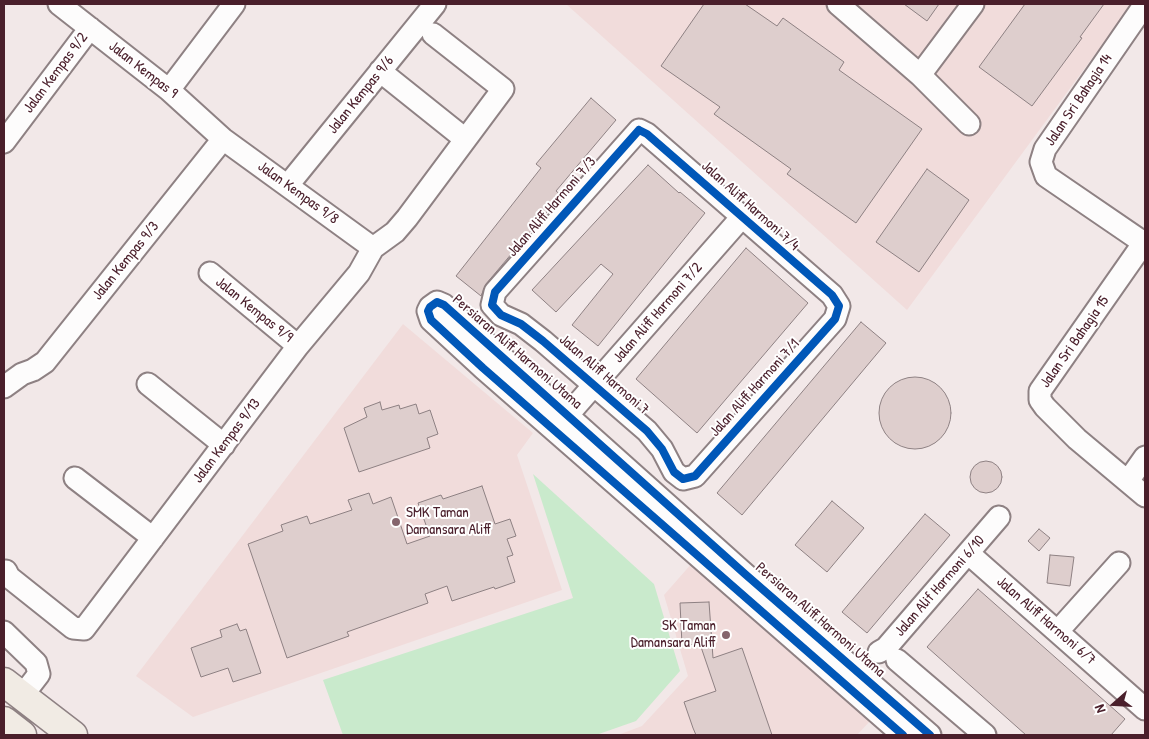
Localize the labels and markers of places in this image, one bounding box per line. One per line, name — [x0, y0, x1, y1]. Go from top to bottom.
place label: SMK Taman Damansara Aliff — [406, 504, 491, 539]
marker: SMK Taman Damansara Aliff — [390, 516, 402, 528]
place label: SK Taman Damansara Aliff — [631, 617, 716, 652]
marker: SK Taman Damansara Aliff — [720, 629, 732, 641]

